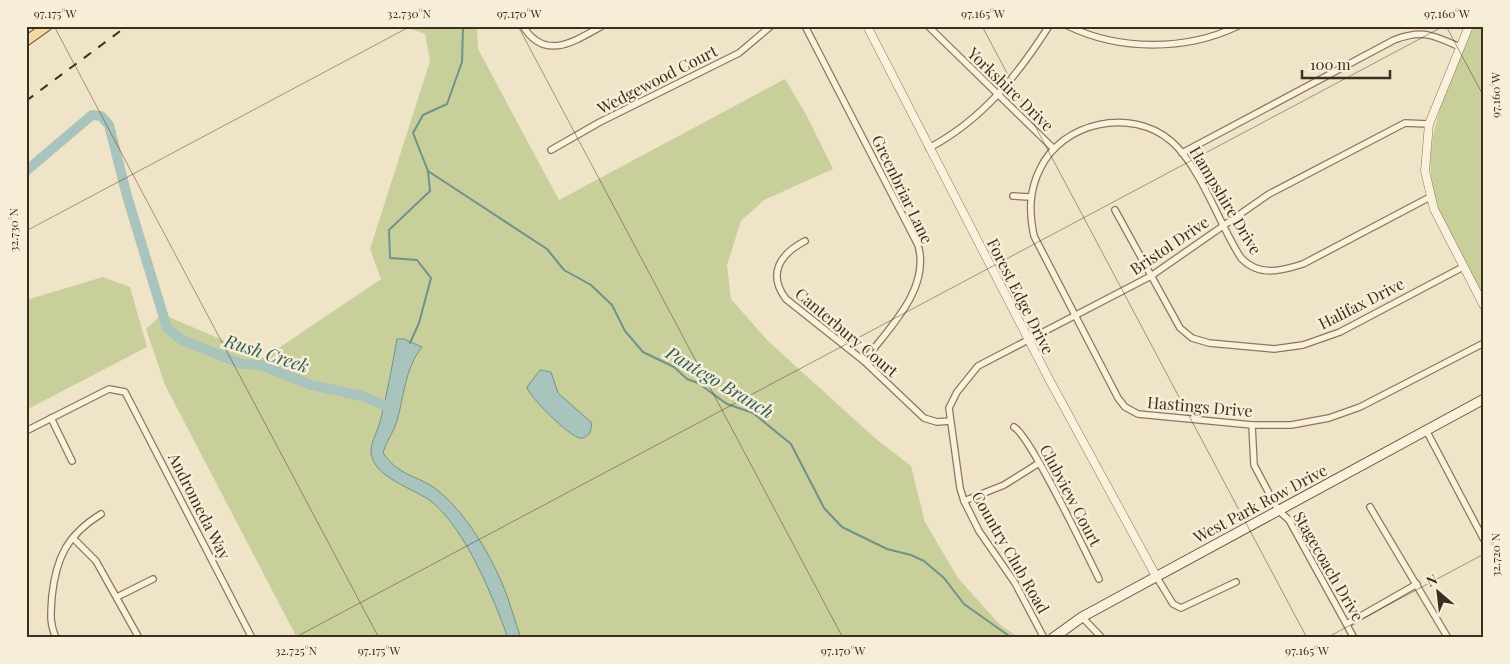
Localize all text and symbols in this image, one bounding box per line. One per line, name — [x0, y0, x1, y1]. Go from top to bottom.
text: 97.175°W — [34, 5, 76, 21]
text: 32.730°N — [387, 5, 431, 21]
text: 97.170°W — [497, 5, 541, 21]
text: 97.165°W — [961, 5, 1005, 21]
text: 97.160°W — [1424, 5, 1470, 21]
street label: Wedgewood Court — [593, 40, 721, 119]
street label: Yorkshire Drive — [963, 42, 1059, 135]
scale bar — [1302, 48, 1390, 80]
text: 100 m — [1310, 54, 1351, 74]
text: 97.160°W — [1487, 72, 1503, 118]
street label: Greenbriar Lane — [868, 131, 938, 247]
street label: Hampshire Drive — [1185, 142, 1267, 258]
text: 32.730°N — [5, 208, 21, 252]
street label: Bristol Drive — [1125, 211, 1213, 279]
street label: Forest Edge Drive — [983, 234, 1059, 358]
street label: Halifax Drive — [1314, 272, 1408, 334]
street label: Canterbury Court — [791, 283, 903, 381]
water label: Rush Creek — [221, 328, 312, 378]
water label: Pantego Branch — [661, 340, 778, 424]
street label: Hastings Drive — [1147, 391, 1253, 421]
street label: Clubview Court — [1035, 441, 1107, 550]
street label: Andromeda Way — [164, 448, 236, 563]
street label: West Park Row Drive — [1189, 459, 1331, 548]
street label: Country Club Road — [968, 487, 1054, 617]
street label: Stagecoach Drive — [1289, 507, 1369, 625]
text: 32.720°N — [1487, 532, 1503, 577]
north arrow — [1412, 566, 1462, 616]
text: N — [1423, 569, 1441, 591]
text: 32.725°N — [275, 642, 318, 658]
text: 97.175°W — [358, 642, 400, 658]
text: 97.170°W — [821, 642, 865, 658]
text: 97.165°W — [1285, 642, 1329, 658]

